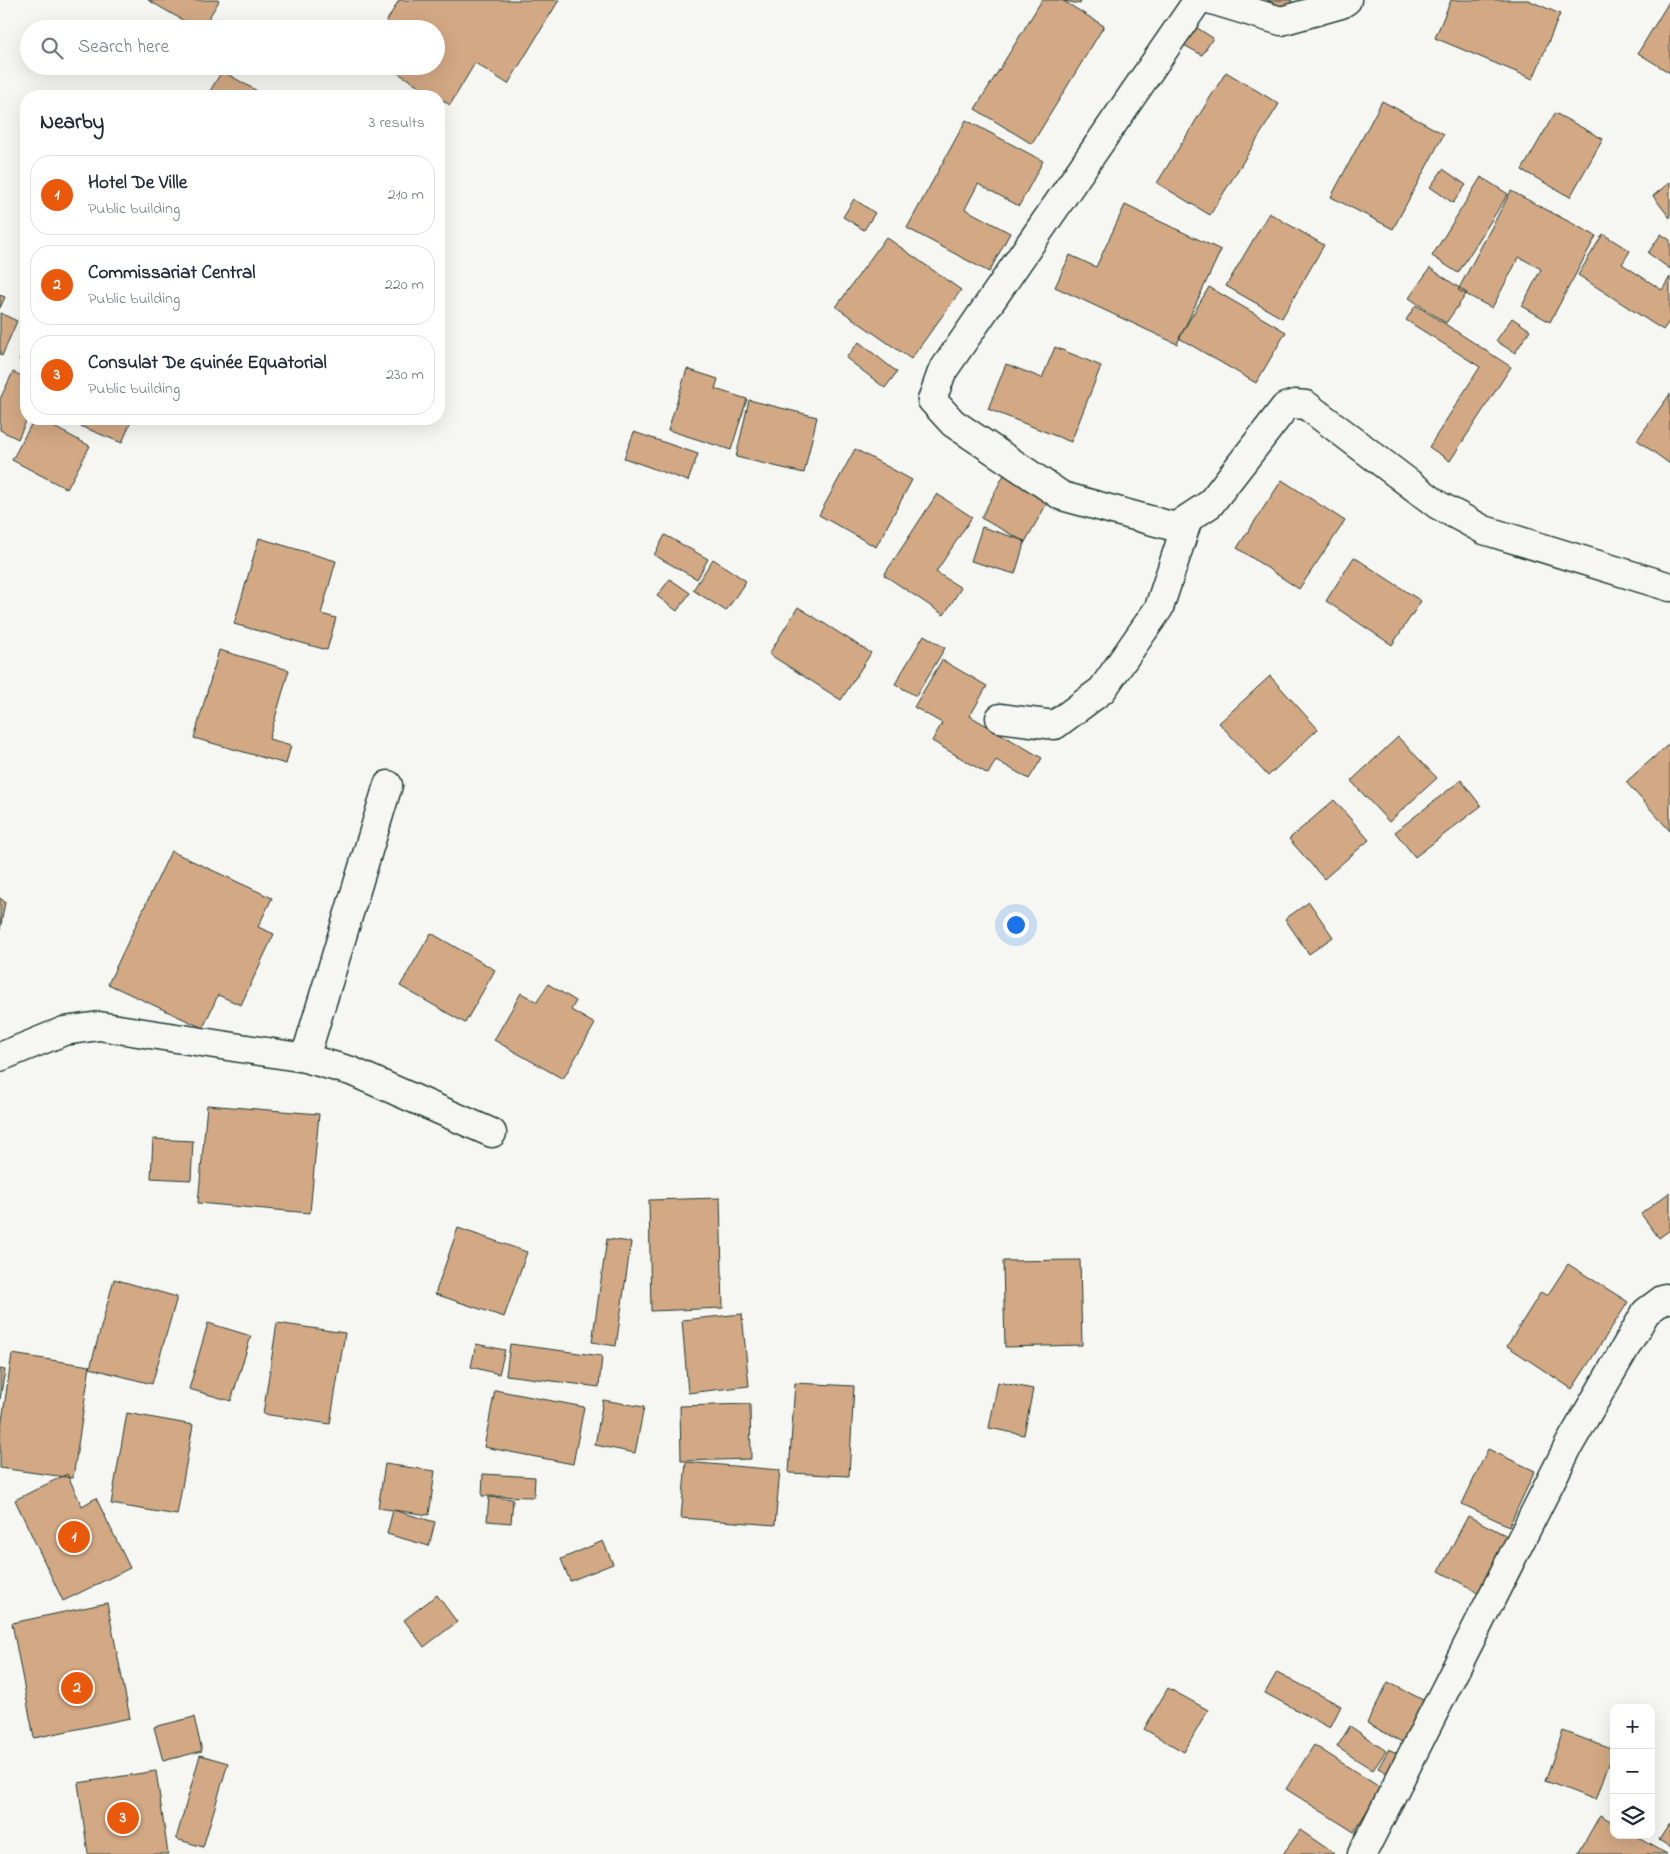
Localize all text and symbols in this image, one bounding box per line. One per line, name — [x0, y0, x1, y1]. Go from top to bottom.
search box — [20, 20, 445, 75]
icon: search — [38, 34, 66, 62]
text: Search here — [78, 34, 169, 61]
text: Nearby — [40, 108, 104, 138]
text: 3 results — [369, 111, 425, 135]
text: Hotel De Ville — [88, 170, 187, 197]
text: 1 — [54, 183, 60, 207]
text: 210 m — [388, 183, 424, 207]
text: Public building — [88, 197, 180, 221]
text: Commissariat Central — [88, 260, 256, 287]
text: 2 — [53, 273, 61, 297]
text: 220 m — [385, 273, 424, 297]
text: Public building — [88, 287, 180, 311]
text: Consulat De Guinée Equatorial — [88, 350, 327, 377]
text: 3 — [54, 363, 60, 387]
text: 230 m — [386, 363, 424, 387]
text: Public building — [88, 377, 180, 401]
your location — [1003, 912, 1029, 938]
pin: 1 — [58, 1518, 90, 1556]
pin: 2 — [61, 1669, 93, 1707]
map controls — [1610, 1704, 1655, 1839]
button: + — [1610, 1704, 1655, 1749]
button: − — [1610, 1749, 1655, 1794]
button: layers — [1610, 1794, 1655, 1839]
pin: 3 — [107, 1799, 139, 1837]

